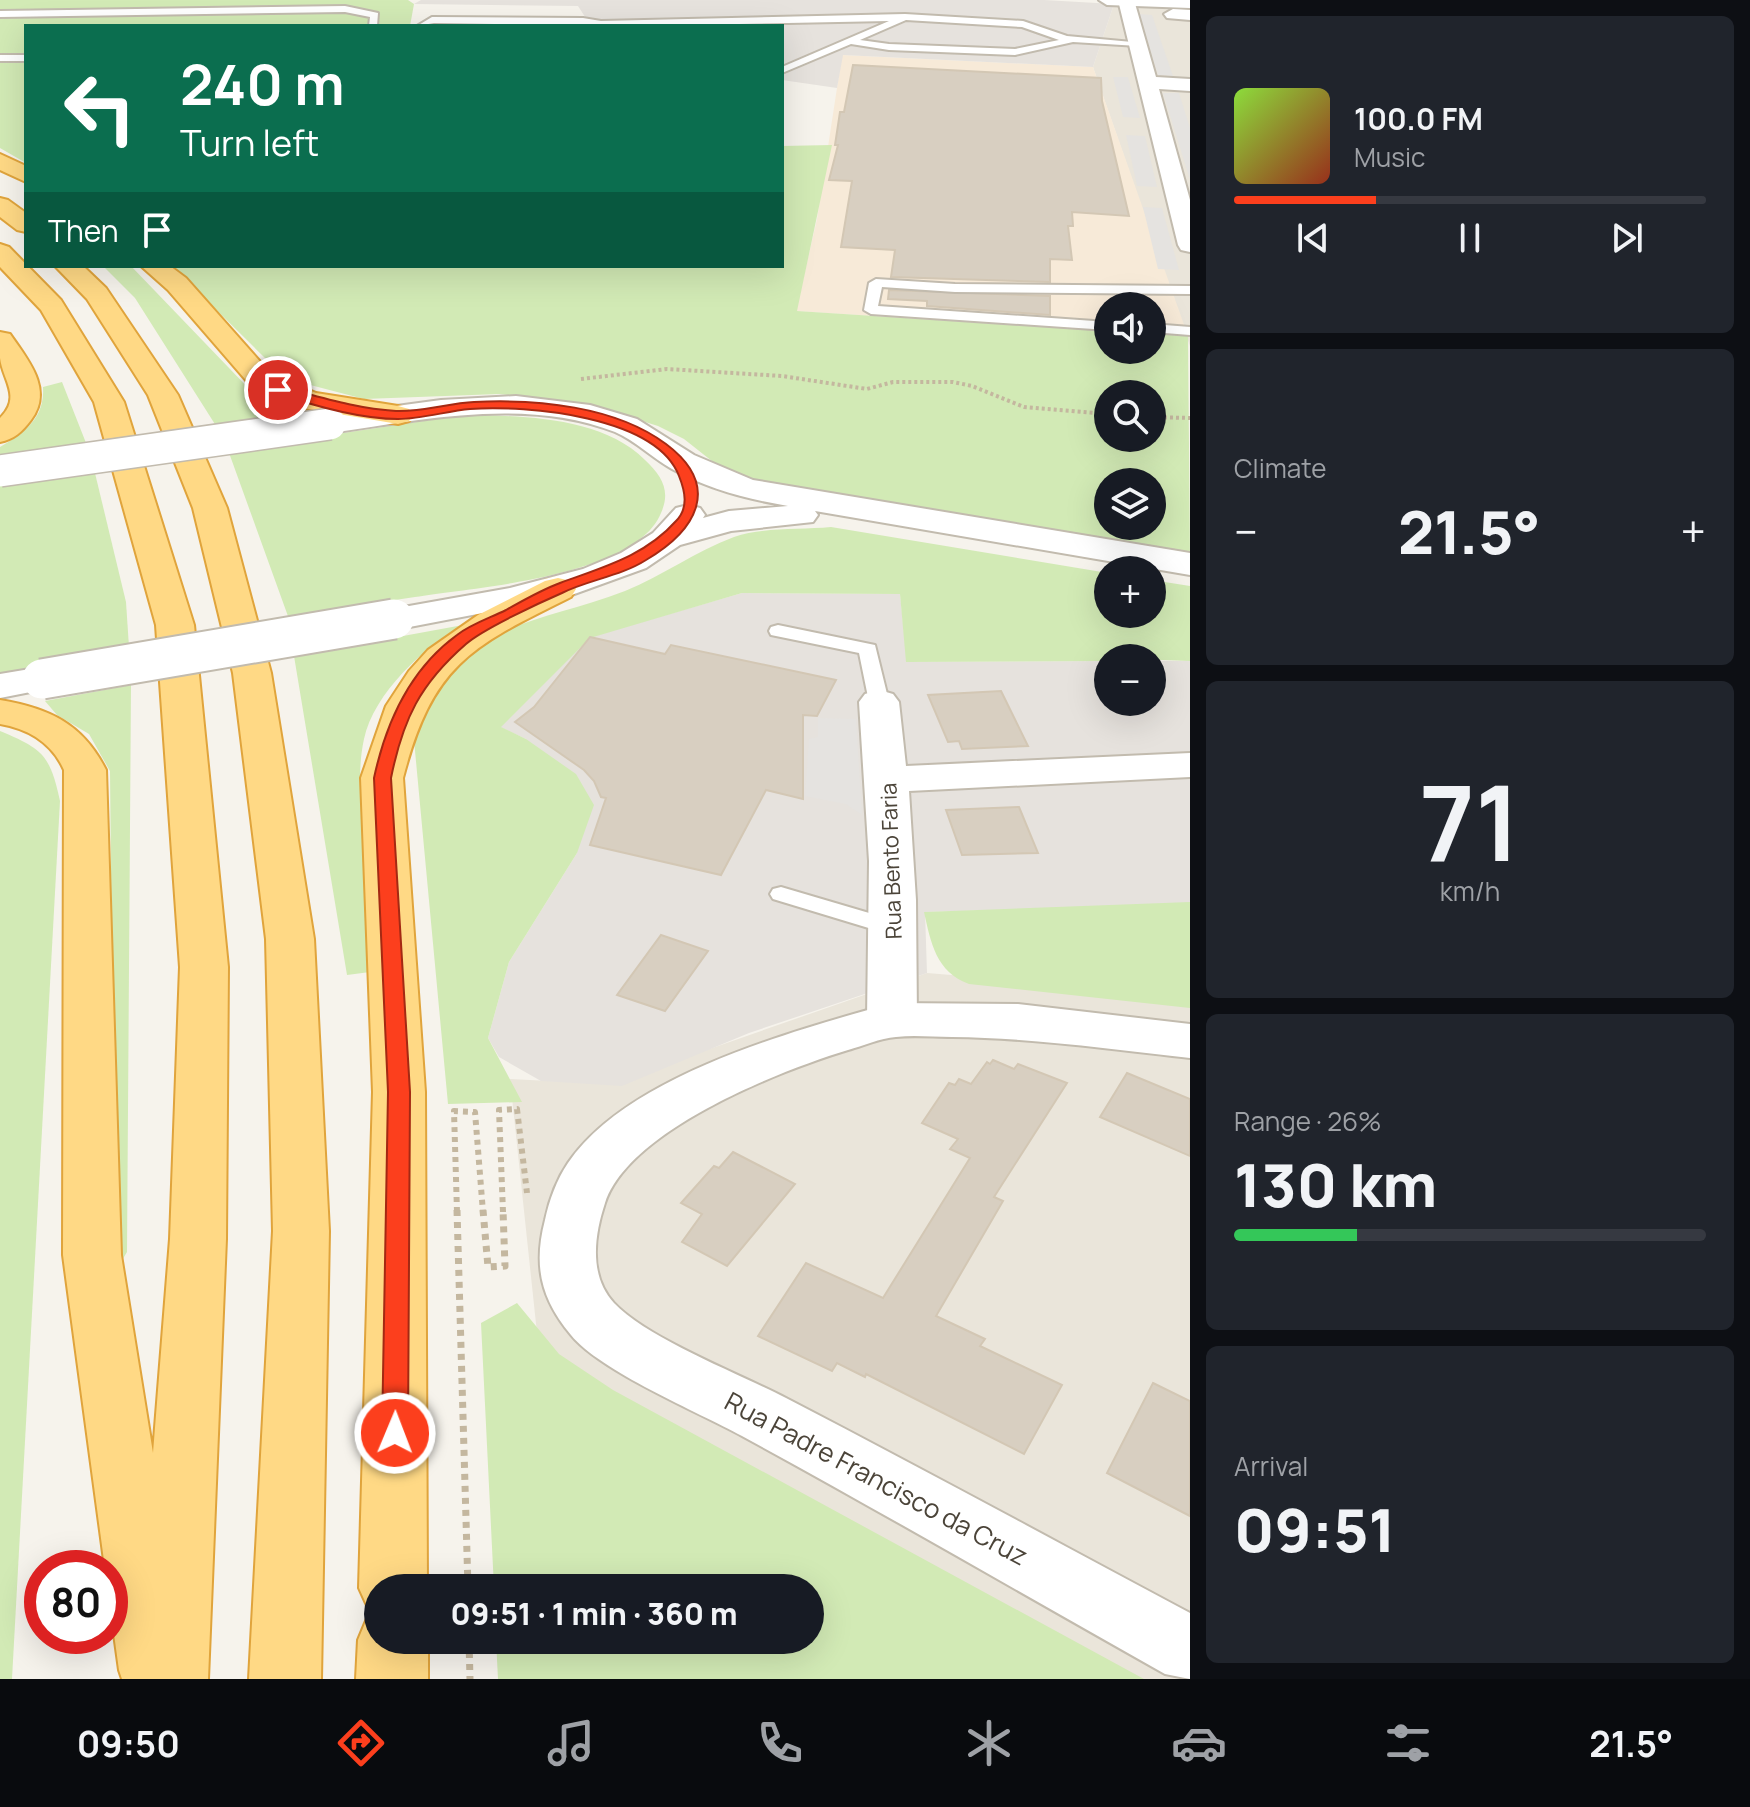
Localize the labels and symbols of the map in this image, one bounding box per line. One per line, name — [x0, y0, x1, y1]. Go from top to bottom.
pin — [244, 356, 312, 424]
street label: Rua Bento Faria — [873, 782, 909, 940]
street label: Rua Padre Francisco da Cruz — [719, 1383, 1034, 1573]
position arrow — [353, 1391, 437, 1475]
speed limit sign: 80 — [24, 1550, 128, 1654]

